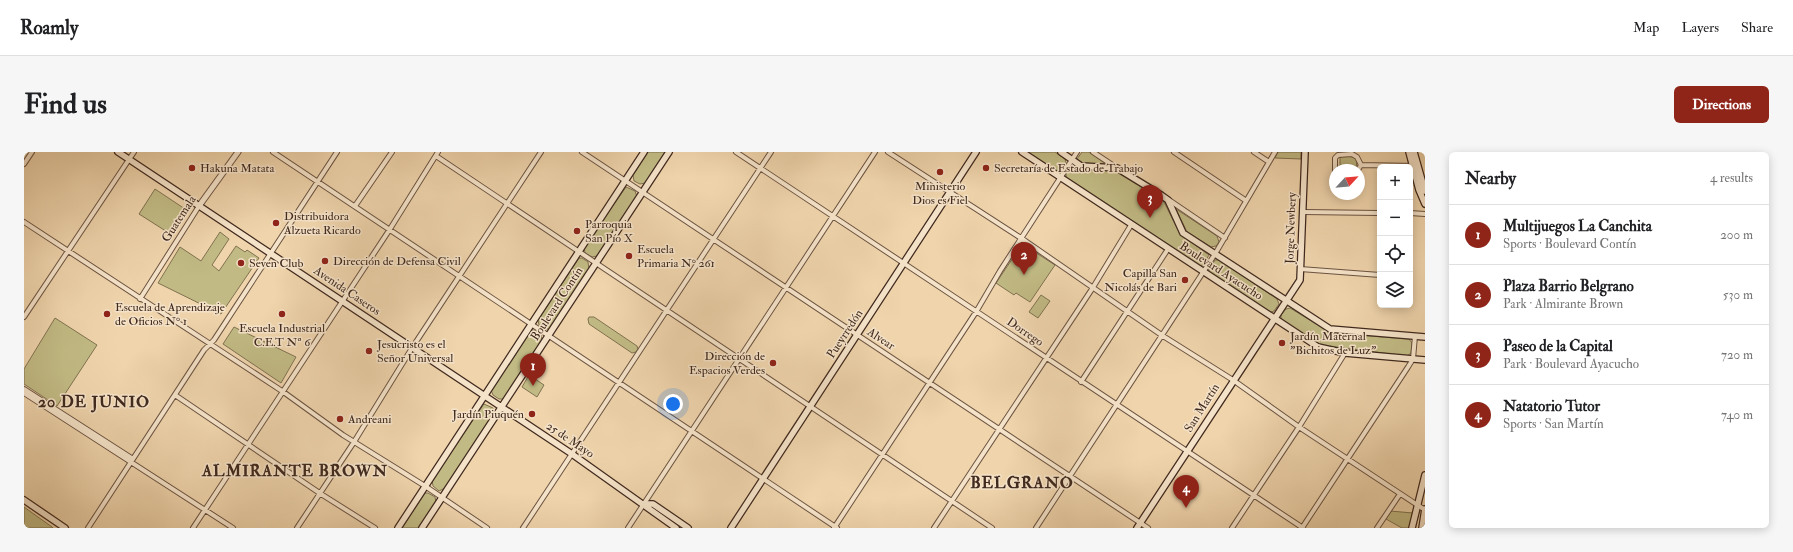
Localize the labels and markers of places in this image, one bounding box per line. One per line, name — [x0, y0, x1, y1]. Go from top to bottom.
place label: Hakuna Matata — [200, 161, 275, 176]
place label: Secretaría de Estado de Trabajo — [994, 161, 1143, 176]
marker: Hakuna Matata — [187, 163, 197, 173]
marker: Secretaría de Estado de Trabajo — [981, 163, 991, 173]
marker: Ministerio Dios es Fiel — [935, 167, 945, 177]
place label: Ministerio Dios es Fiel — [912, 179, 968, 208]
pin: 3 — [1137, 185, 1163, 218]
place label: Distribuidora Alzueta Ricardo — [283, 209, 361, 238]
place label: Parroquia San Pío X — [585, 217, 634, 246]
marker: Distribuidora Alzueta Ricardo — [271, 218, 281, 228]
marker: Parroquia San Pío X — [572, 226, 582, 236]
place label: Escuela Primaria N° 261 — [637, 242, 715, 271]
pin: 2 — [1011, 242, 1037, 275]
marker: Escuela Primaria N° 261 — [624, 251, 634, 261]
place label: Dirección de Defensa Civil — [333, 254, 461, 269]
place label: Seven Club — [249, 256, 303, 271]
marker: Dirección de Defensa Civil — [320, 256, 330, 266]
marker: Seven Club — [236, 258, 246, 268]
place label: Capilla San Nicolás de Bari — [1104, 266, 1177, 295]
marker: Capilla San Nicolás de Bari — [1180, 275, 1190, 285]
place label: Escuela de Aprendizaje de Oficios N° 1 — [115, 300, 225, 329]
marker: Escuela de Aprendizaje de Oficios N° 1 — [102, 309, 112, 319]
marker: Escuela Industrial C.E.T Nº 6 — [277, 309, 287, 319]
place label: Escuela Industrial C.E.T Nº 6 — [239, 321, 325, 350]
place label: Jardín Maternal "Bichitos de Luz" — [1289, 329, 1377, 358]
place label: Jesucristo es el Señor Universal — [376, 337, 453, 366]
marker: Jardín Maternal "Bichitos de Luz" — [1277, 338, 1287, 348]
marker: Jesucristo es el Señor Universal — [364, 346, 374, 356]
place label: Dirección de Espacios Verdes — [689, 349, 765, 378]
pin: 1 — [520, 353, 546, 386]
marker: Dirección de Espacios Verdes — [768, 358, 778, 368]
place label: Jardín Piuquén — [451, 407, 524, 422]
marker: Jardín Piuquén — [527, 409, 537, 419]
place label: Andreani — [347, 412, 391, 427]
marker: Andreani — [335, 414, 345, 424]
pin: 4 — [1173, 475, 1199, 508]

